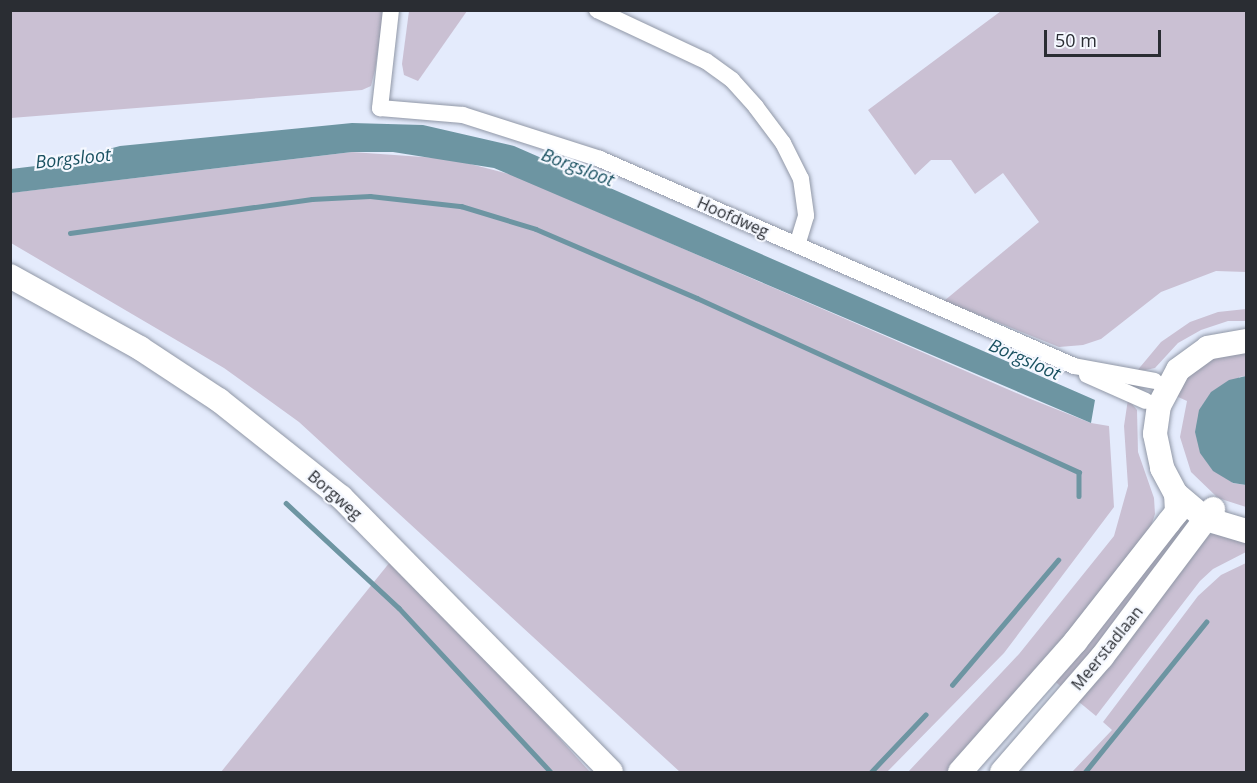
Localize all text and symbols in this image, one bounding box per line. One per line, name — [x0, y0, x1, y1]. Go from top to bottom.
scale bar — [1047, 18, 1164, 56]
text: 50 m — [1055, 28, 1097, 52]
water label: Borgsloot — [34, 143, 112, 173]
water label: Borgsloot — [539, 143, 617, 191]
street label: Hoofdweg — [694, 193, 772, 241]
water label: Borgsloot — [986, 334, 1064, 384]
street label: Borgweg — [304, 466, 366, 524]
street label: Meerstadlaan — [1067, 602, 1147, 694]

